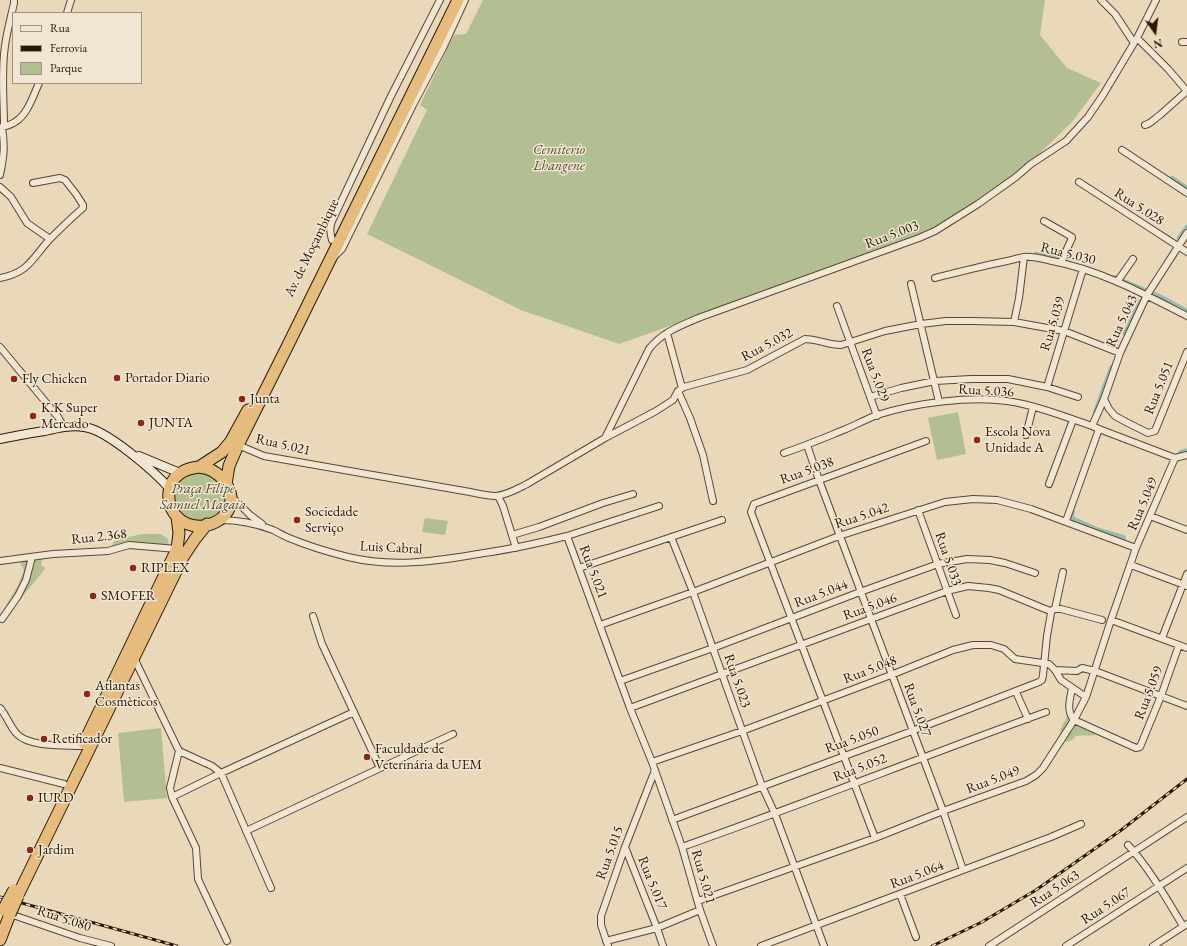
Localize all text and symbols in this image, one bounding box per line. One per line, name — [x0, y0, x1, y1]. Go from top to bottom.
legend — [12, 12, 142, 84]
north arrow — [1135, 12, 1175, 52]
text: Rua — [50, 20, 70, 36]
text: N — [1152, 36, 1164, 52]
text: Ferrovia — [50, 40, 87, 56]
text: Parque — [50, 60, 82, 76]
park label: Cemiterio Lhangene — [533, 142, 585, 174]
street label: Rua 5.028 — [1111, 185, 1167, 229]
street label: Av. de Moçambique — [281, 196, 343, 300]
street label: Rua 5.003 — [863, 217, 921, 253]
street label: Rua 5.030 — [1039, 239, 1097, 269]
street label: Rua 5.043 — [1103, 292, 1141, 350]
street label: Rua 5.039 — [1037, 295, 1069, 353]
street label: Rua 5.032 — [738, 324, 796, 366]
street label: Rua 5.029 — [857, 346, 893, 404]
street label: Rua 5.051 — [1141, 359, 1177, 417]
place label: Portador Diario — [125, 370, 210, 386]
place label: Fly Chicken — [22, 371, 87, 387]
marker: Portador Diario — [112, 373, 122, 383]
marker: Fly Chicken — [9, 374, 19, 384]
street label: Rua 5.036 — [958, 381, 1014, 401]
place label: Junta — [250, 391, 280, 407]
marker: Junta — [237, 394, 247, 404]
place label: K.K Super Mercado — [41, 400, 97, 432]
marker: K.K Super Mercado — [28, 411, 38, 421]
place label: JUNTA — [149, 415, 193, 431]
marker: JUNTA — [136, 418, 146, 428]
place label: Escola Nova Unidade A — [985, 424, 1051, 456]
street label: Rua 5.021 — [254, 431, 312, 459]
marker: Escola Nova Unidade A — [972, 435, 982, 445]
street label: Rua 5.038 — [778, 454, 836, 488]
street label: Rua 5.049 — [1124, 475, 1162, 533]
park label: Praça Filipe Samuel Magaia — [160, 481, 246, 514]
street label: Rua 5.042 — [833, 499, 891, 533]
place label: Sociedade Serviço — [305, 504, 358, 536]
marker: Sociedade Serviço — [292, 515, 302, 525]
street label: Rua 2.368 — [70, 526, 128, 548]
street label: Rua 5.033 — [931, 530, 965, 588]
street label: Luis Cabral — [359, 538, 423, 558]
street label: Rua 5.021 — [575, 543, 611, 601]
place label: RIPLEX — [141, 560, 189, 576]
marker: RIPLEX — [128, 563, 138, 573]
street label: Rua 5.044 — [792, 576, 850, 612]
place label: SMOFER — [101, 588, 156, 604]
street label: Rua 5.046 — [841, 590, 899, 624]
marker: SMOFER — [88, 591, 98, 601]
street label: Rua 5.023 — [720, 652, 754, 710]
street label: Rua 5.048 — [841, 652, 899, 688]
street label: Rua 5.059 — [1131, 664, 1167, 722]
place label: Atlantas Cosmèticos — [95, 678, 157, 710]
street label: Rua 5.027 — [900, 681, 934, 739]
marker: Atlantas Cosmèticos — [82, 689, 92, 699]
street label: Rua 5.050 — [823, 723, 881, 757]
place label: Retificador — [52, 731, 112, 747]
marker: Retificador — [39, 734, 49, 744]
place label: Faculdade de Veterinária da UEM — [375, 741, 482, 774]
street label: Rua 5.052 — [831, 750, 889, 786]
marker: Faculdade de Veterinária da UEM — [362, 752, 372, 762]
street label: Rua 5.049 — [964, 762, 1022, 798]
place label: IURD — [38, 790, 74, 806]
marker: IURD — [25, 793, 35, 803]
street label: Rua 5.015 — [593, 824, 627, 882]
place label: Jardim — [38, 842, 74, 858]
marker: Jardim — [25, 845, 35, 855]
street label: Rua 5.021 — [687, 848, 719, 906]
street label: Rua 5.017 — [634, 854, 670, 912]
street label: Rua 5.064 — [888, 857, 946, 893]
street label: Rua 5.063 — [1027, 867, 1083, 911]
street label: Rua 5.067 — [1078, 884, 1134, 928]
street label: Rua 5.080 — [35, 902, 93, 936]

